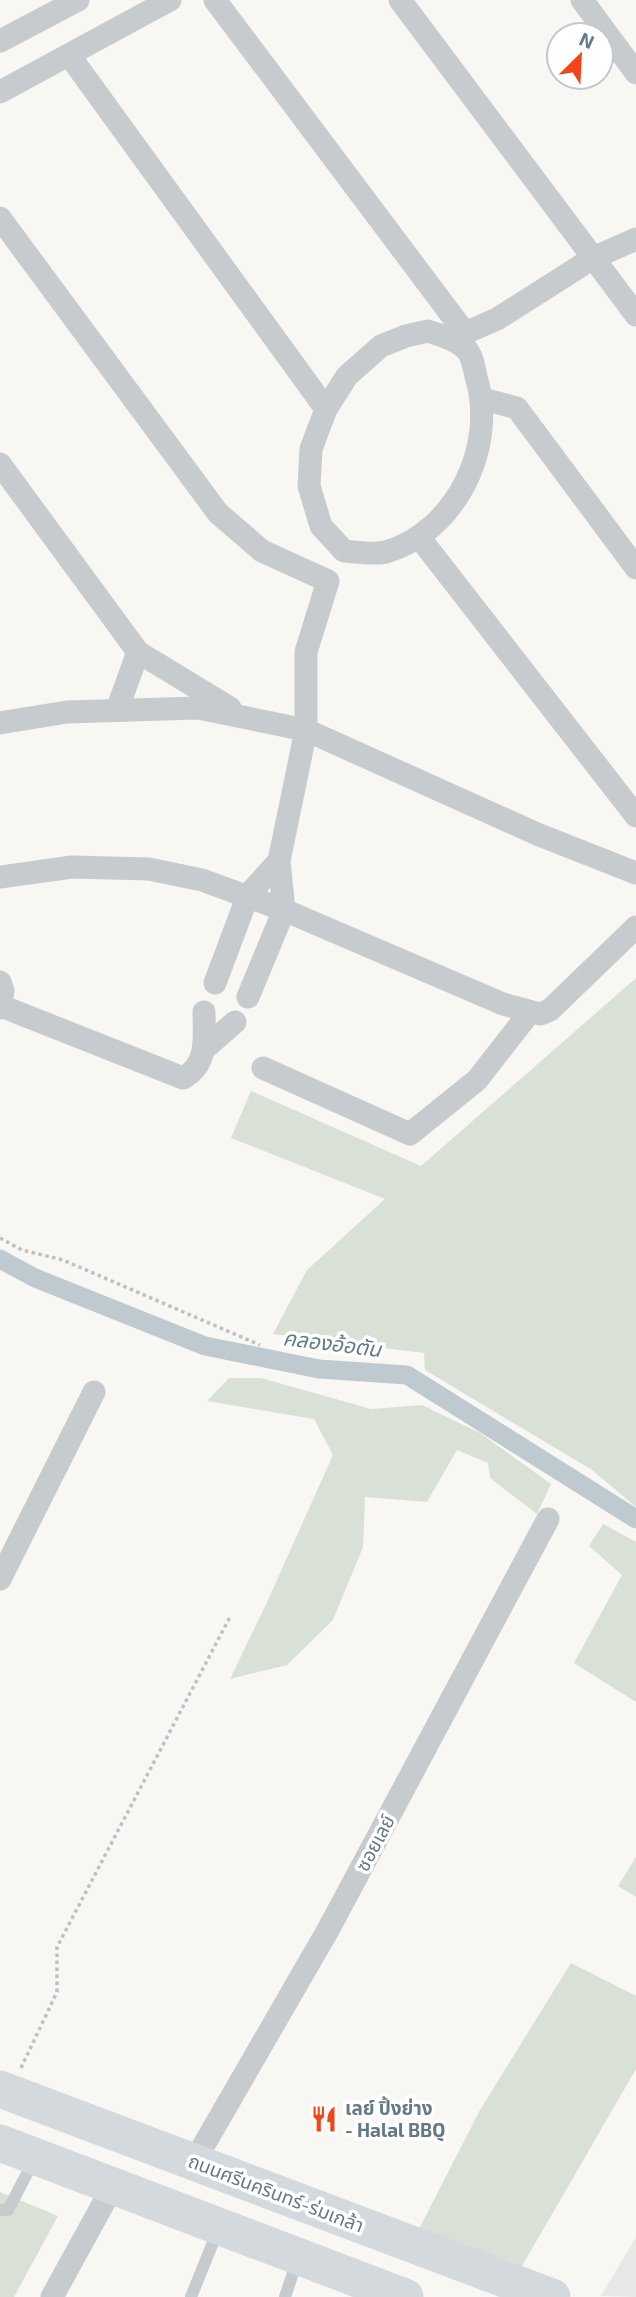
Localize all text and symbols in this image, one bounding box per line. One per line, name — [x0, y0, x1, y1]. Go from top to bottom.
north arrow — [545, 21, 615, 91]
text: N — [576, 27, 598, 53]
water label: คลองอ้อตัน — [282, 1324, 384, 1361]
street label: ซอยเลย์ — [350, 1811, 399, 1875]
place label: เลย์ ปิ้งย่าง - Halal BBQ — [345, 2096, 445, 2142]
restaurant icon: เลย์ ปิ้งย่าง - Halal BBQ — [309, 2104, 339, 2134]
street label: ถนนศรีนครินทร์-ร่มเกล้า — [185, 2148, 367, 2237]

